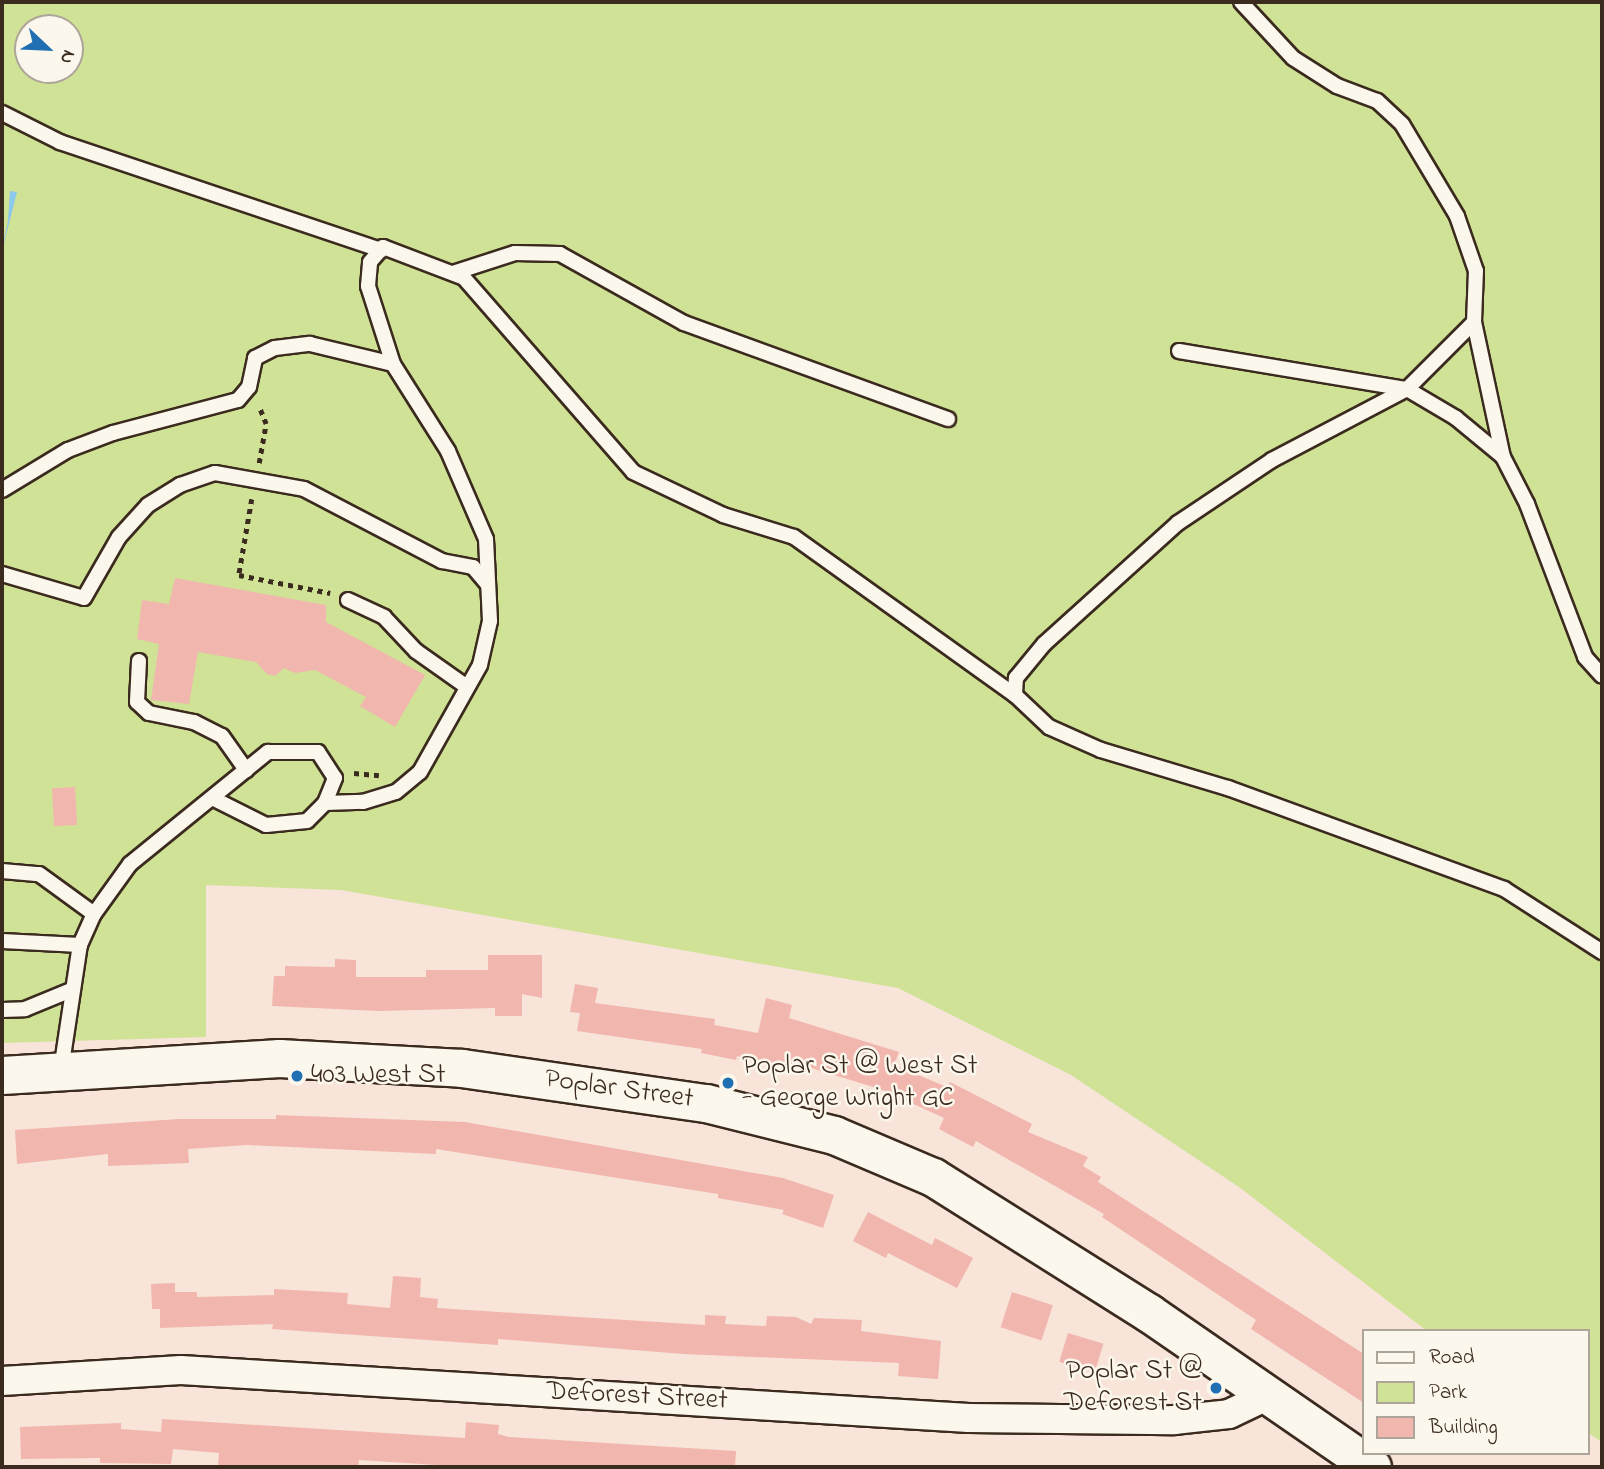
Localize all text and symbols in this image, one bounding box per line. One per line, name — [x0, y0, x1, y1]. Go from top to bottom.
north arrow — [14, 14, 84, 84]
text: N — [52, 45, 82, 68]
place label: Poplar St @ West St - George Wright GC — [742, 1050, 977, 1116]
place label: 403 West St — [311, 1059, 445, 1093]
street label: Poplar Street — [543, 1063, 695, 1117]
marker: 403 West St — [289, 1068, 305, 1084]
marker: Poplar St @ West St - George Wright GC — [720, 1075, 736, 1091]
legend — [1362, 1329, 1590, 1455]
text: Road — [1429, 1343, 1475, 1373]
place label: Poplar St @ Deforest St — [1064, 1355, 1202, 1421]
street label: Deforest Street — [546, 1375, 728, 1419]
text: Park — [1429, 1378, 1467, 1408]
marker: Poplar St @ Deforest St — [1208, 1380, 1224, 1396]
text: Building — [1429, 1413, 1498, 1443]

